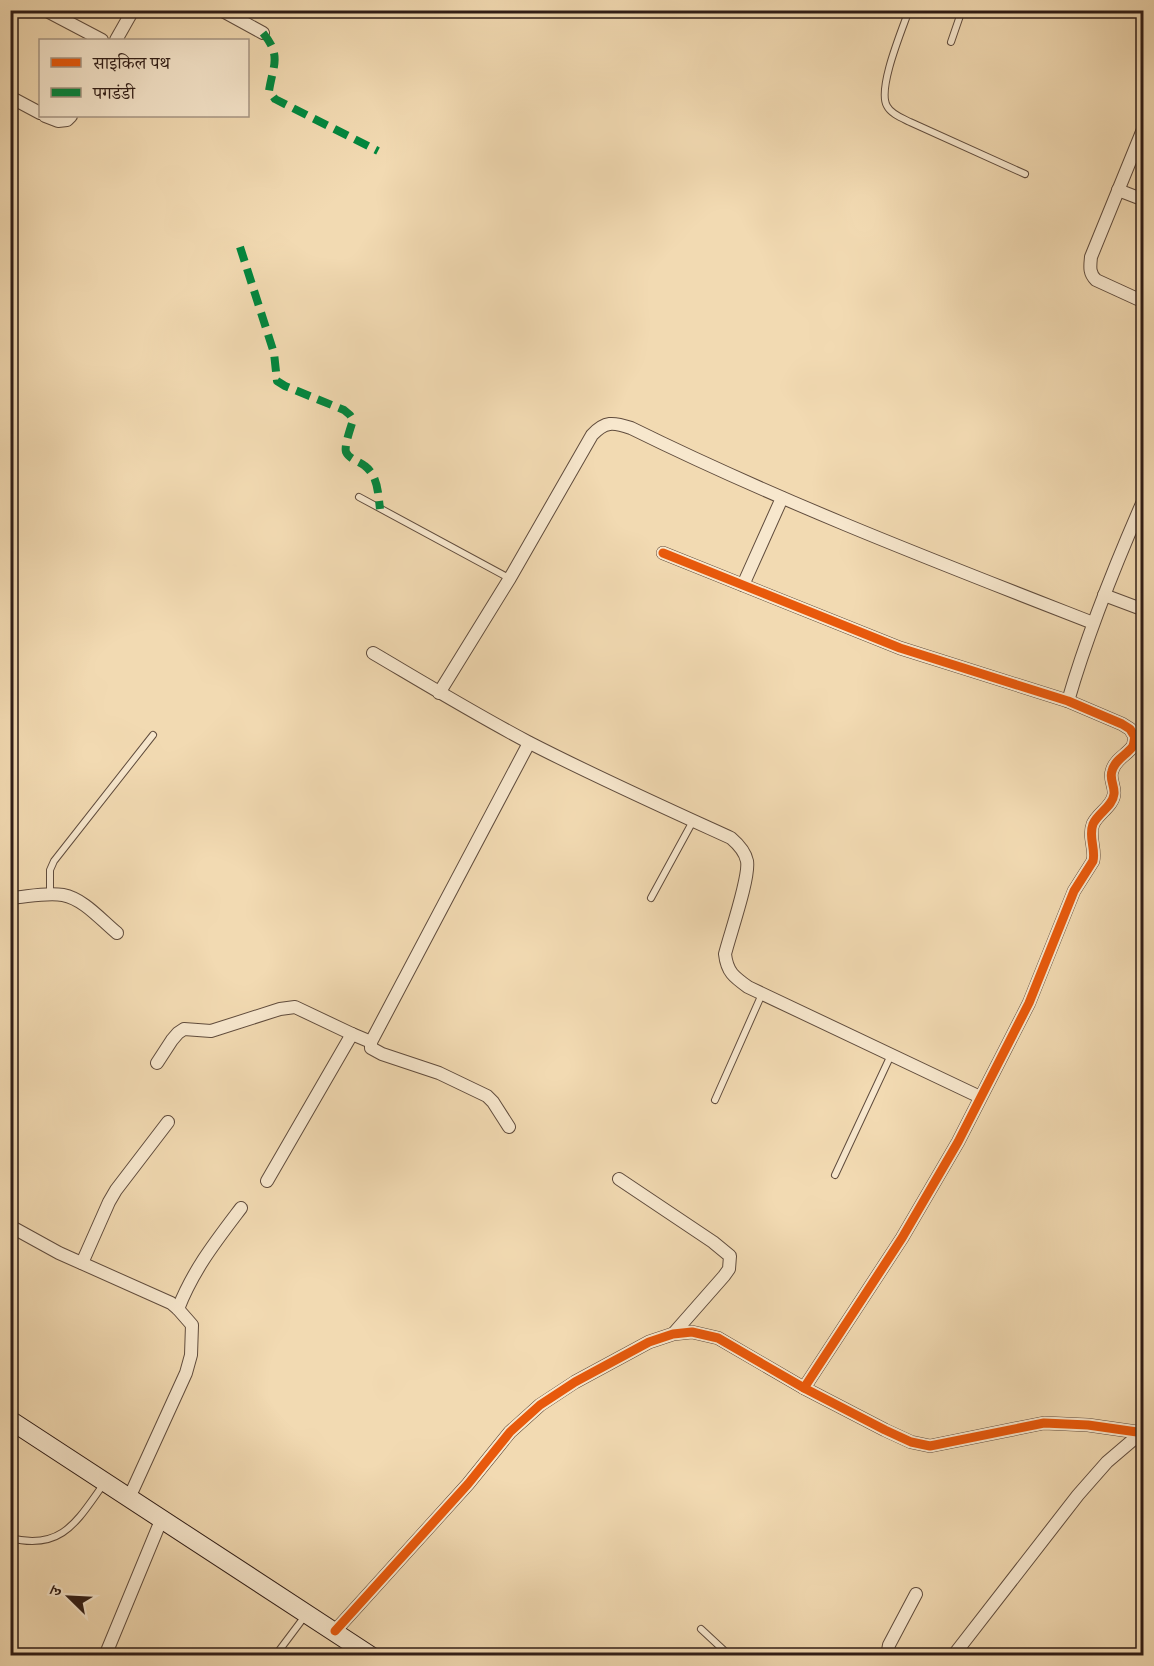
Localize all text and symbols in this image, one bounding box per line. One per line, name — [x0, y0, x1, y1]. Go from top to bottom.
legend — [39, 39, 249, 117]
text: साइकिल पथ — [92, 52, 172, 78]
text: पगडंडी — [92, 82, 136, 108]
north arrow — [39, 1567, 99, 1627]
text: उ — [45, 1582, 70, 1601]

